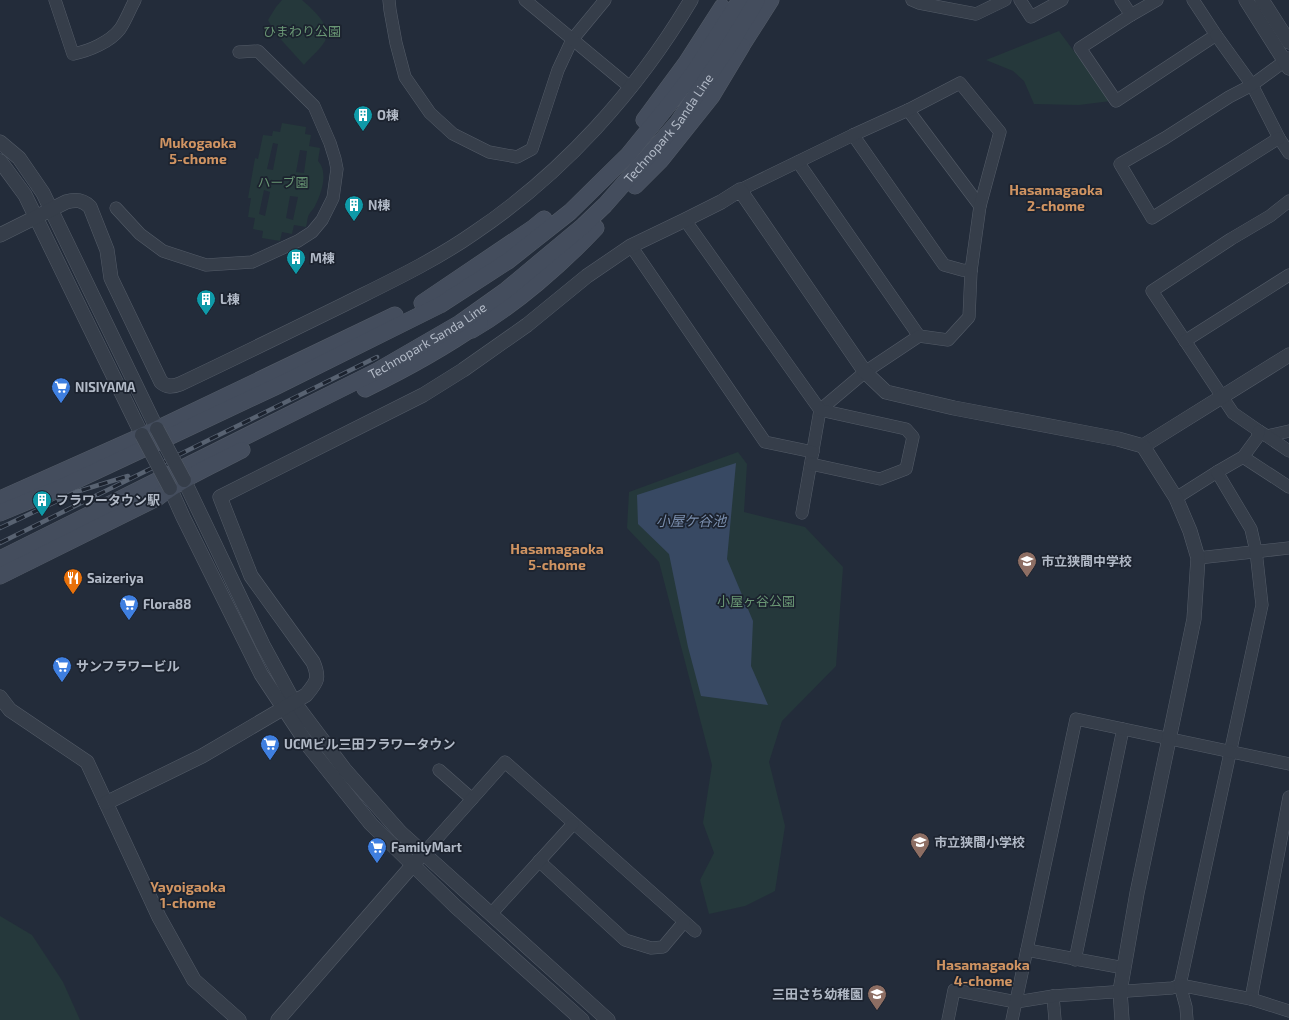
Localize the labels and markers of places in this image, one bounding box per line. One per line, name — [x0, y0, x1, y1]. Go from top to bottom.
building icon: O棟 — [352, 104, 374, 132]
place label: O棟 — [377, 107, 399, 123]
building icon: N棟 — [343, 194, 365, 222]
place label: N棟 — [368, 197, 390, 213]
building icon: M棟 — [285, 247, 307, 275]
place label: M棟 — [310, 250, 335, 266]
building icon: L棟 — [195, 288, 217, 316]
place label: L棟 — [220, 291, 240, 307]
supermarket icon: NISIYAMA — [50, 376, 72, 404]
place label: NISIYAMA — [75, 379, 136, 395]
building icon: フラワータウン駅 — [31, 489, 53, 517]
place label: フラワータウン駅 — [56, 492, 160, 508]
school or university icon: 市立狭間中学校 — [1016, 550, 1038, 578]
place label: 市立狭間中学校 — [1041, 553, 1132, 569]
restaurant icon: Saizeriya — [62, 567, 84, 595]
place label: Saizeriya — [87, 570, 144, 586]
supermarket icon: Flora88 — [118, 593, 140, 621]
place label: Flora88 — [143, 596, 191, 612]
supermarket icon: サンフラワービル — [51, 655, 73, 683]
place label: サンフラワービル — [76, 658, 180, 674]
supermarket icon: UCMビル三田フラワータウン — [259, 733, 281, 761]
place label: UCMビル三田フラワータウン — [284, 736, 455, 752]
school or university icon: 市立狭間小学校 — [909, 831, 931, 859]
place label: 市立狭間小学校 — [934, 834, 1025, 850]
supermarket icon: FamilyMart — [366, 836, 388, 864]
place label: FamilyMart — [391, 839, 463, 855]
school or university icon: 三田さち幼稚園 — [866, 983, 888, 1011]
place label: 三田さち幼稚園 — [772, 986, 863, 1002]

